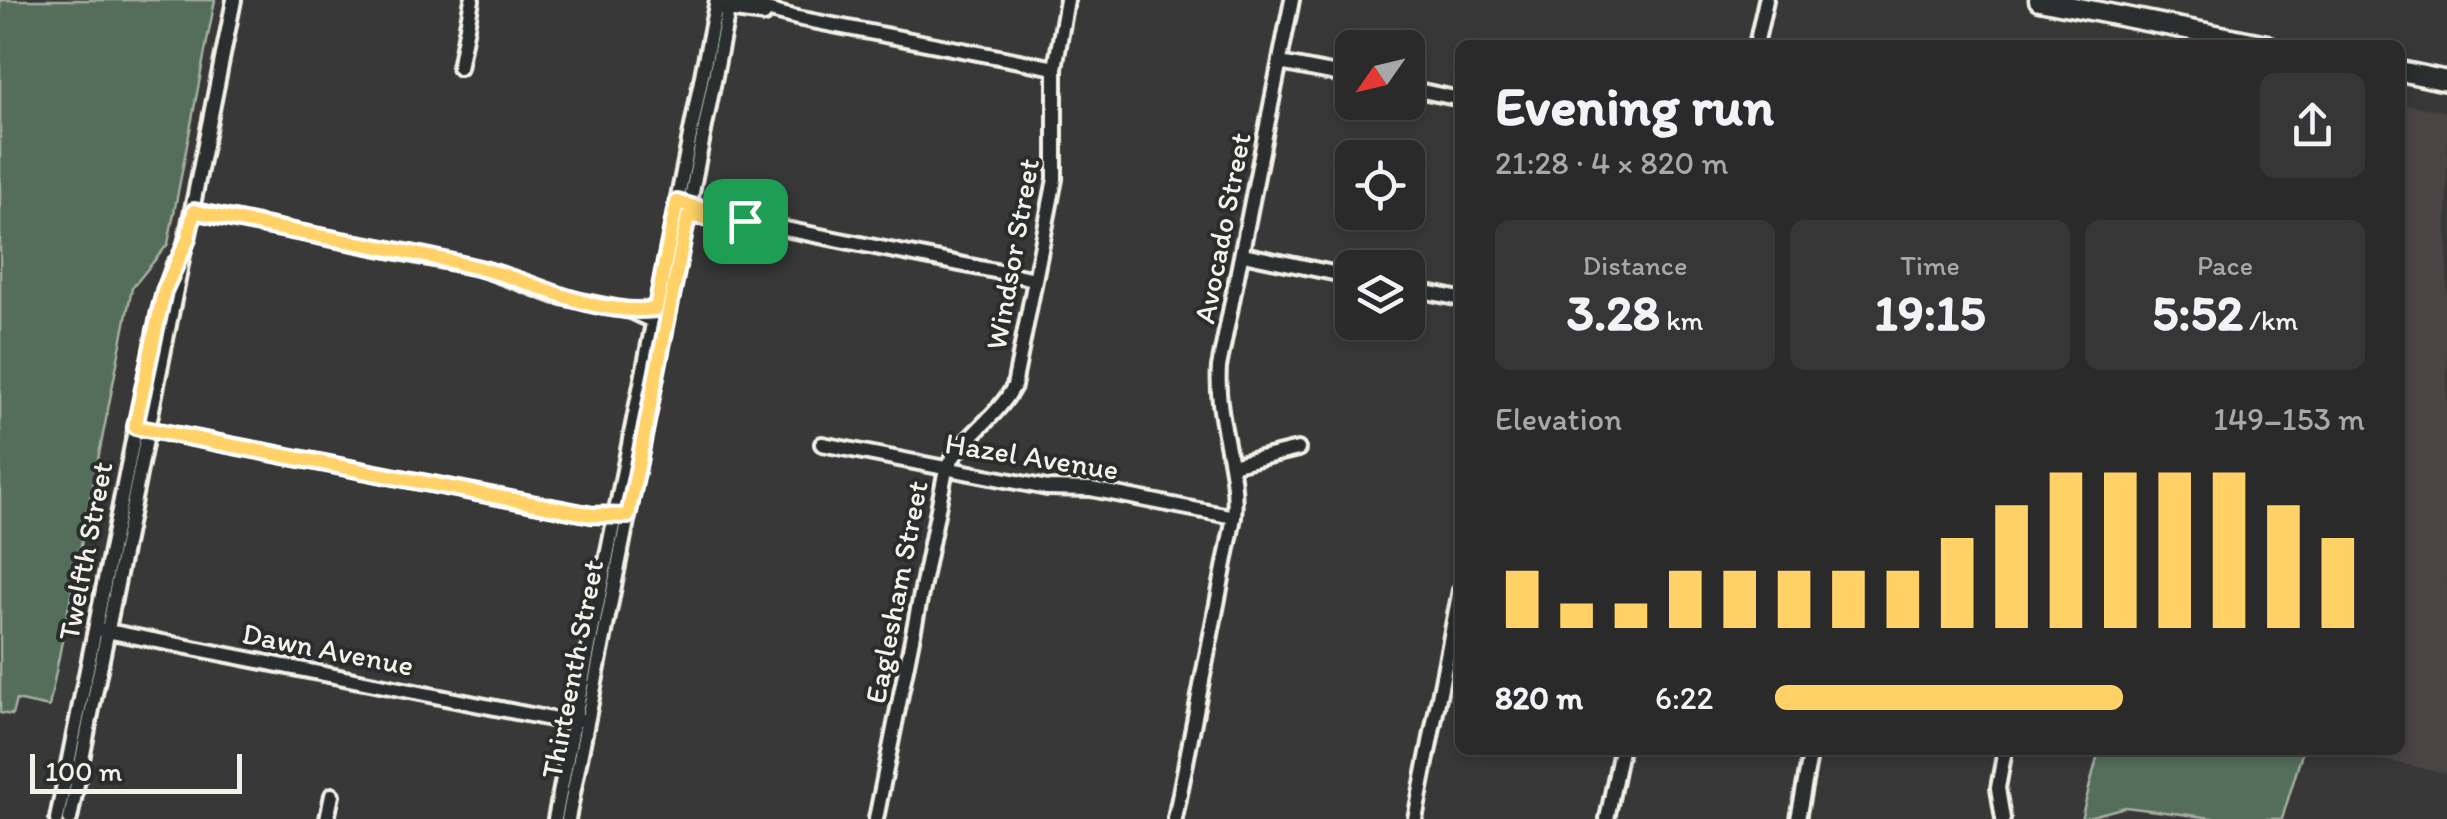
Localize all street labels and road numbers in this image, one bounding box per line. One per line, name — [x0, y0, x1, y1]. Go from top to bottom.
street label: Avocado Street — [1185, 129, 1259, 327]
street label: Windsor Street — [977, 155, 1047, 353]
street label: Hazel Avenue — [943, 424, 1121, 488]
street label: Twelfth Street — [50, 459, 120, 643]
street label: Eaglesham Street — [856, 477, 936, 707]
street label: Thirteenth Street — [533, 556, 611, 782]
street label: Dawn Avenue — [239, 614, 417, 684]

